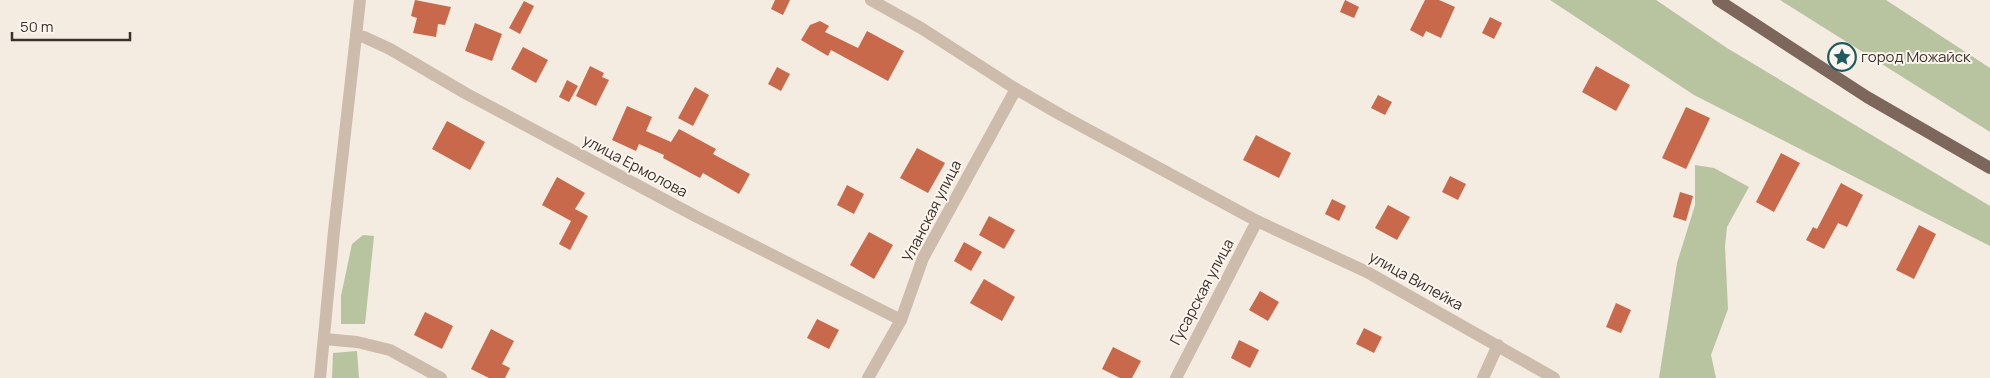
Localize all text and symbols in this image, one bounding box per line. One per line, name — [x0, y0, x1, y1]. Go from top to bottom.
scale bar — [12, 10, 130, 42]
text: 50 m — [20, 16, 54, 37]
place icon: город Можайск — [1827, 42, 1857, 72]
place label: город Можайск — [1861, 46, 1971, 67]
street label: улица Ермолова — [579, 129, 691, 202]
street label: Уланская улица — [897, 156, 966, 265]
street label: Гусарская улица — [1165, 235, 1238, 349]
street label: улица Вилейка — [1365, 246, 1467, 315]

